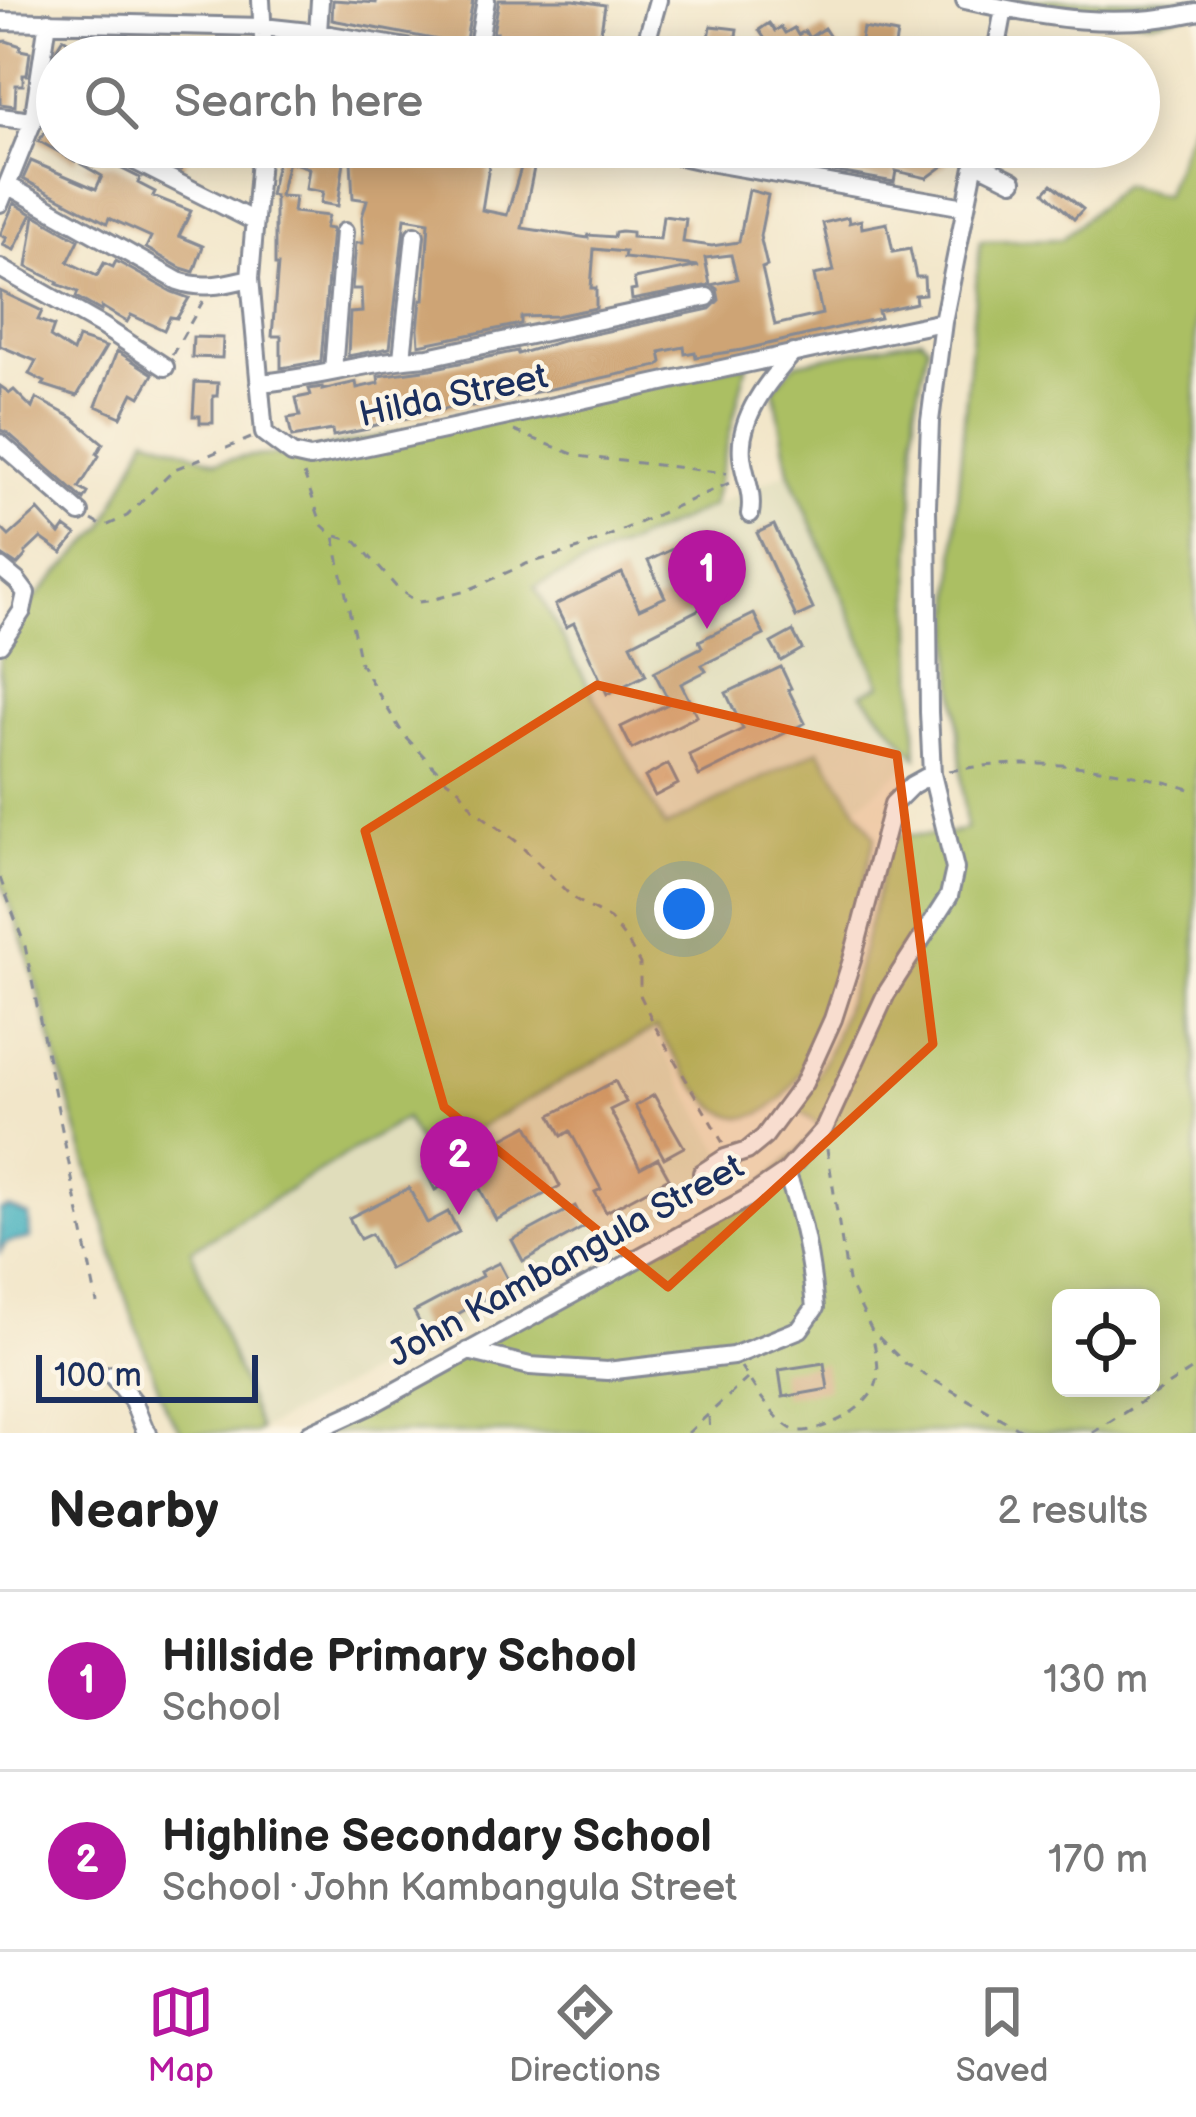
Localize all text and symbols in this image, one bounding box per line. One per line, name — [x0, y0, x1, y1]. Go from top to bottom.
search box — [36, 36, 1160, 168]
icon: search — [78, 69, 144, 135]
text: Search here — [174, 75, 423, 130]
street label: Hilda Street — [355, 356, 552, 437]
pin: 1 — [668, 530, 746, 629]
your location — [654, 879, 714, 939]
pin: 2 — [420, 1116, 498, 1215]
street label: John Kambangula Street — [381, 1146, 751, 1377]
map controls — [1052, 1289, 1160, 1397]
button: locate — [1052, 1289, 1160, 1397]
scale bar — [36, 1349, 258, 1402]
text: 100 m — [54, 1356, 142, 1396]
text: Nearby — [48, 1481, 219, 1542]
text: 2 results — [997, 1488, 1148, 1535]
text: Hillside Primary School — [162, 1630, 637, 1685]
text: 1 — [79, 1657, 95, 1704]
text: 130 m — [1043, 1657, 1148, 1704]
text: School — [162, 1685, 281, 1732]
text: Highline Secondary School — [162, 1810, 712, 1865]
text: 2 — [75, 1837, 99, 1884]
text: 170 m — [1048, 1837, 1148, 1884]
text: School · John Kambangula Street — [162, 1865, 737, 1912]
tab: Map — [148, 1979, 214, 2091]
tab: Directions — [509, 1979, 661, 2091]
tab: Saved — [956, 1979, 1048, 2091]

